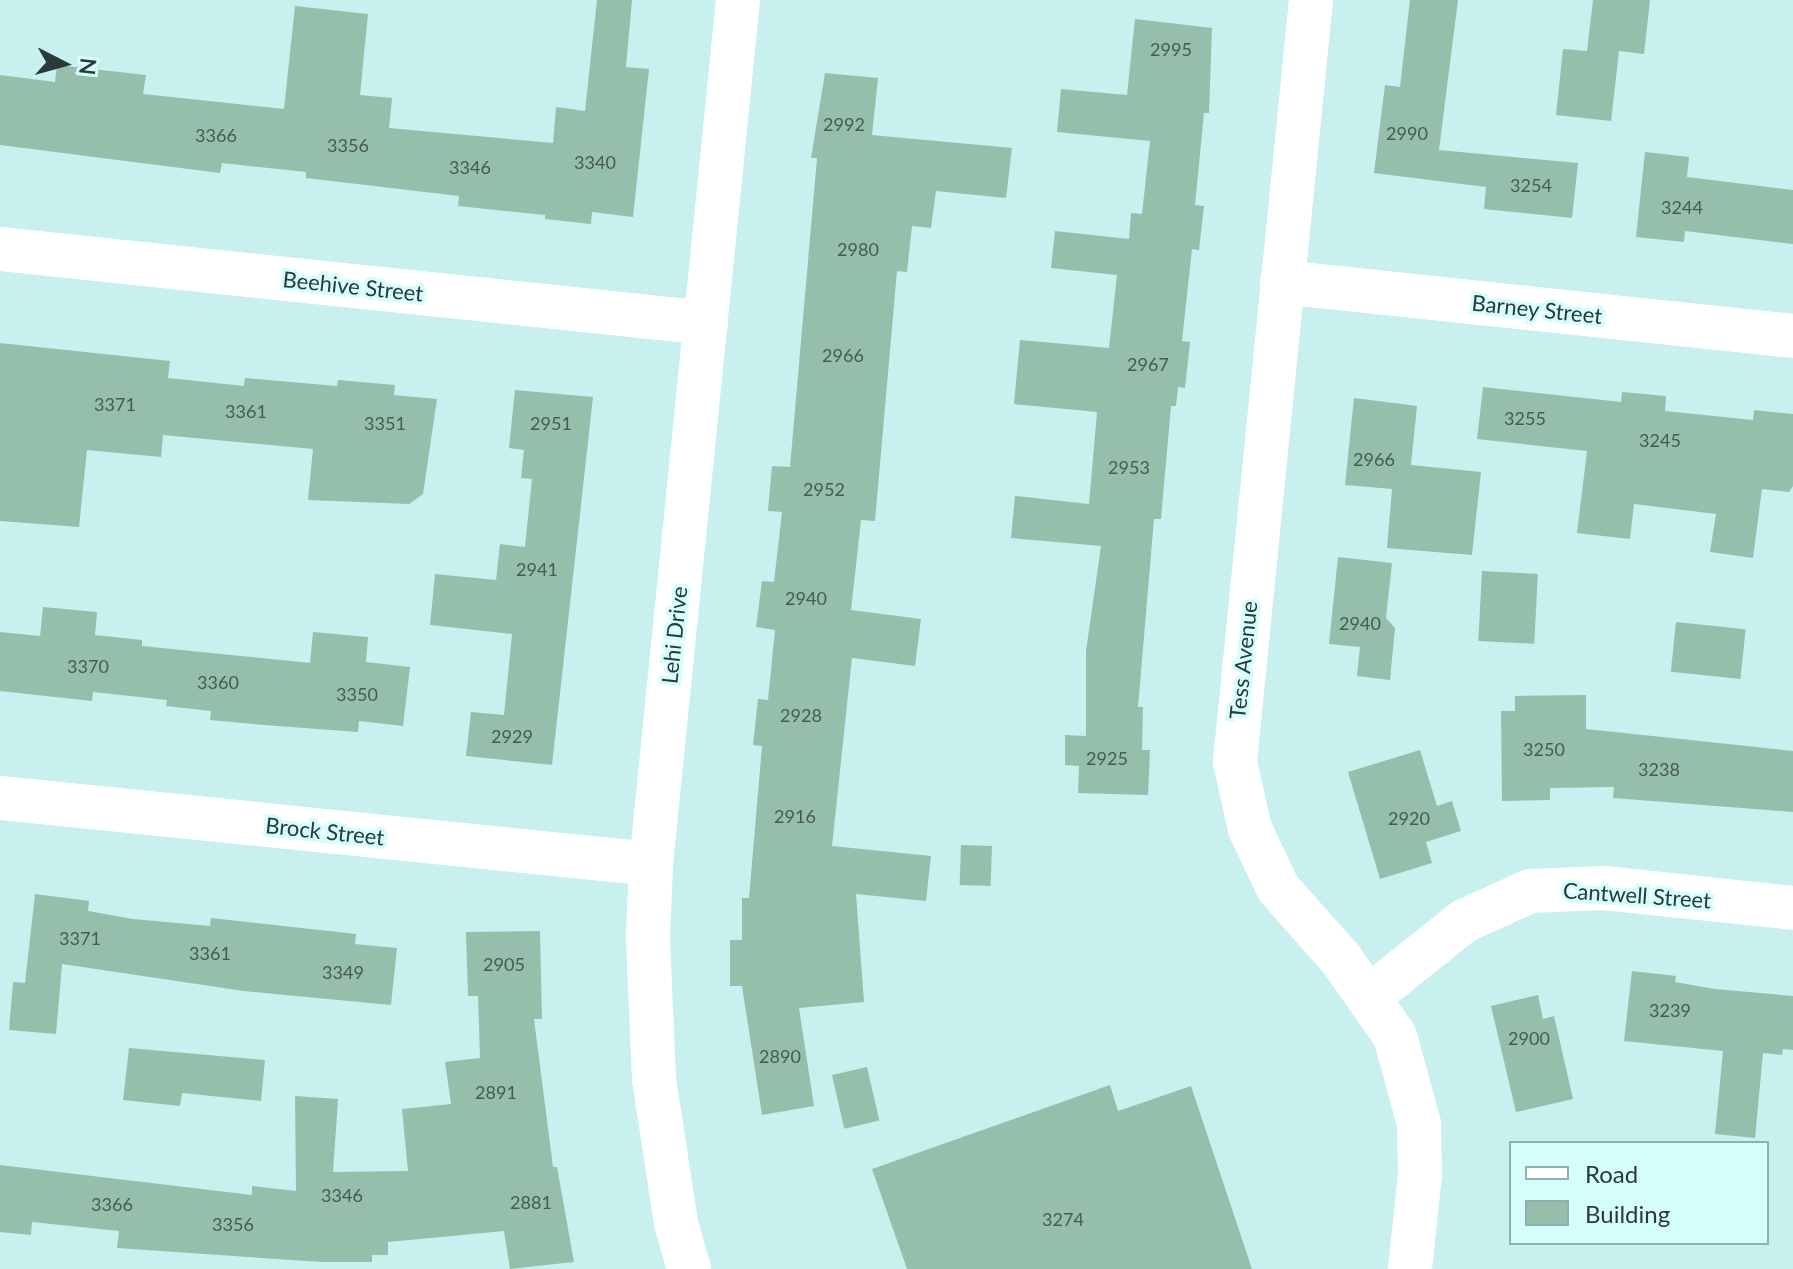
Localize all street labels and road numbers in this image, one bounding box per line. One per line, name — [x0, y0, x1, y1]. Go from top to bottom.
street label: Beehive Street — [281, 265, 425, 307]
street label: Barney Street — [1470, 289, 1604, 329]
street label: Lehi Drive — [656, 585, 692, 685]
street label: Tess Avenue — [1224, 599, 1262, 721]
street label: Brock Street — [264, 812, 386, 850]
street label: Cantwell Street — [1562, 877, 1712, 913]

